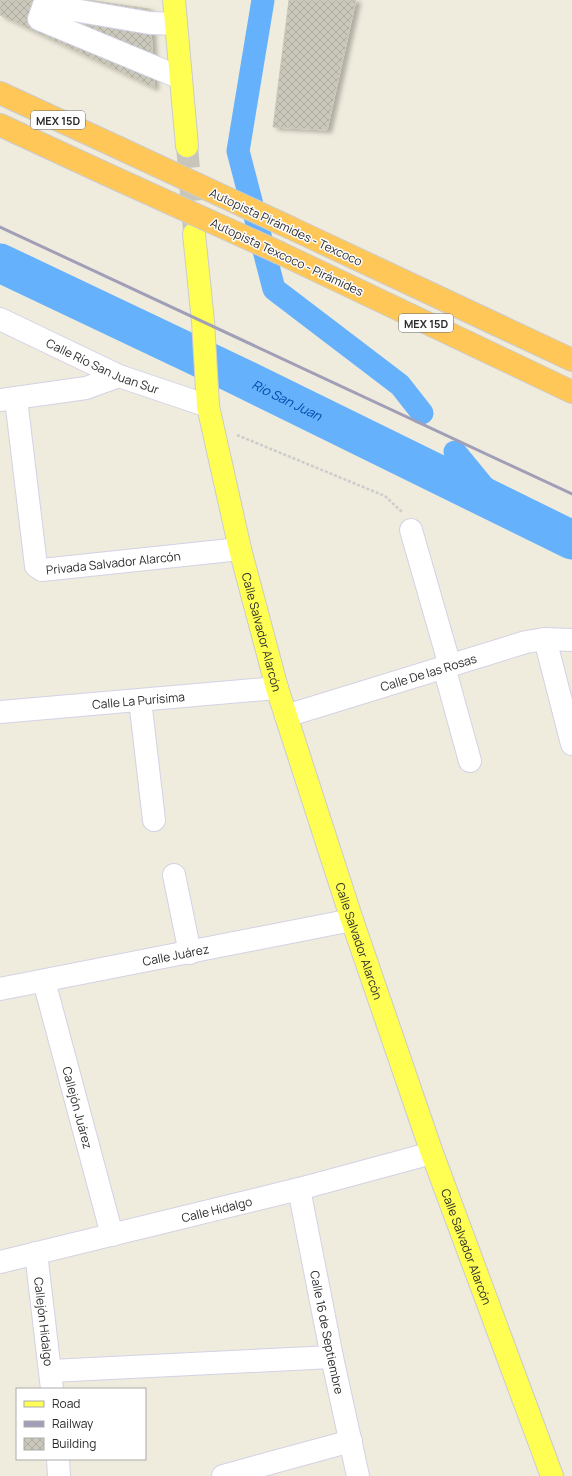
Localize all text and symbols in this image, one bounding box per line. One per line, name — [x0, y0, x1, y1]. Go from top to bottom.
road number: MEX 15D — [31, 111, 85, 129]
street label: Autopista Pirámides - Texcoco — [207, 184, 365, 270]
street label: Autopista Texcoco - Pirámides — [208, 214, 366, 300]
road number: MEX 15D — [399, 314, 453, 332]
street label: Calle Río San Juan Sur — [43, 334, 162, 398]
water label: Rio San Juan — [249, 375, 326, 425]
street label: Privada Salvador Alarcón — [45, 547, 181, 578]
street label: Calle Salvador Alarcón — [238, 571, 286, 693]
street label: Calle De las Rosas — [378, 649, 479, 695]
street label: Calle La Purísima — [91, 688, 186, 712]
street label: Calle Salvador Alarcón — [332, 880, 387, 1002]
street label: Calle Juárez — [141, 940, 210, 969]
street label: Callejón Juárez — [59, 1065, 97, 1151]
street label: Calle Salvador Alarcón — [437, 1186, 496, 1307]
street label: Calle Hidalgo — [180, 1192, 254, 1226]
street label: Calle 16 de Septiembre — [307, 1269, 348, 1396]
street label: Callejón Hidalgo — [30, 1276, 58, 1367]
legend — [16, 1388, 146, 1460]
text: Road — [52, 1395, 80, 1412]
text: Railway — [52, 1415, 94, 1432]
text: Building — [52, 1435, 96, 1452]

